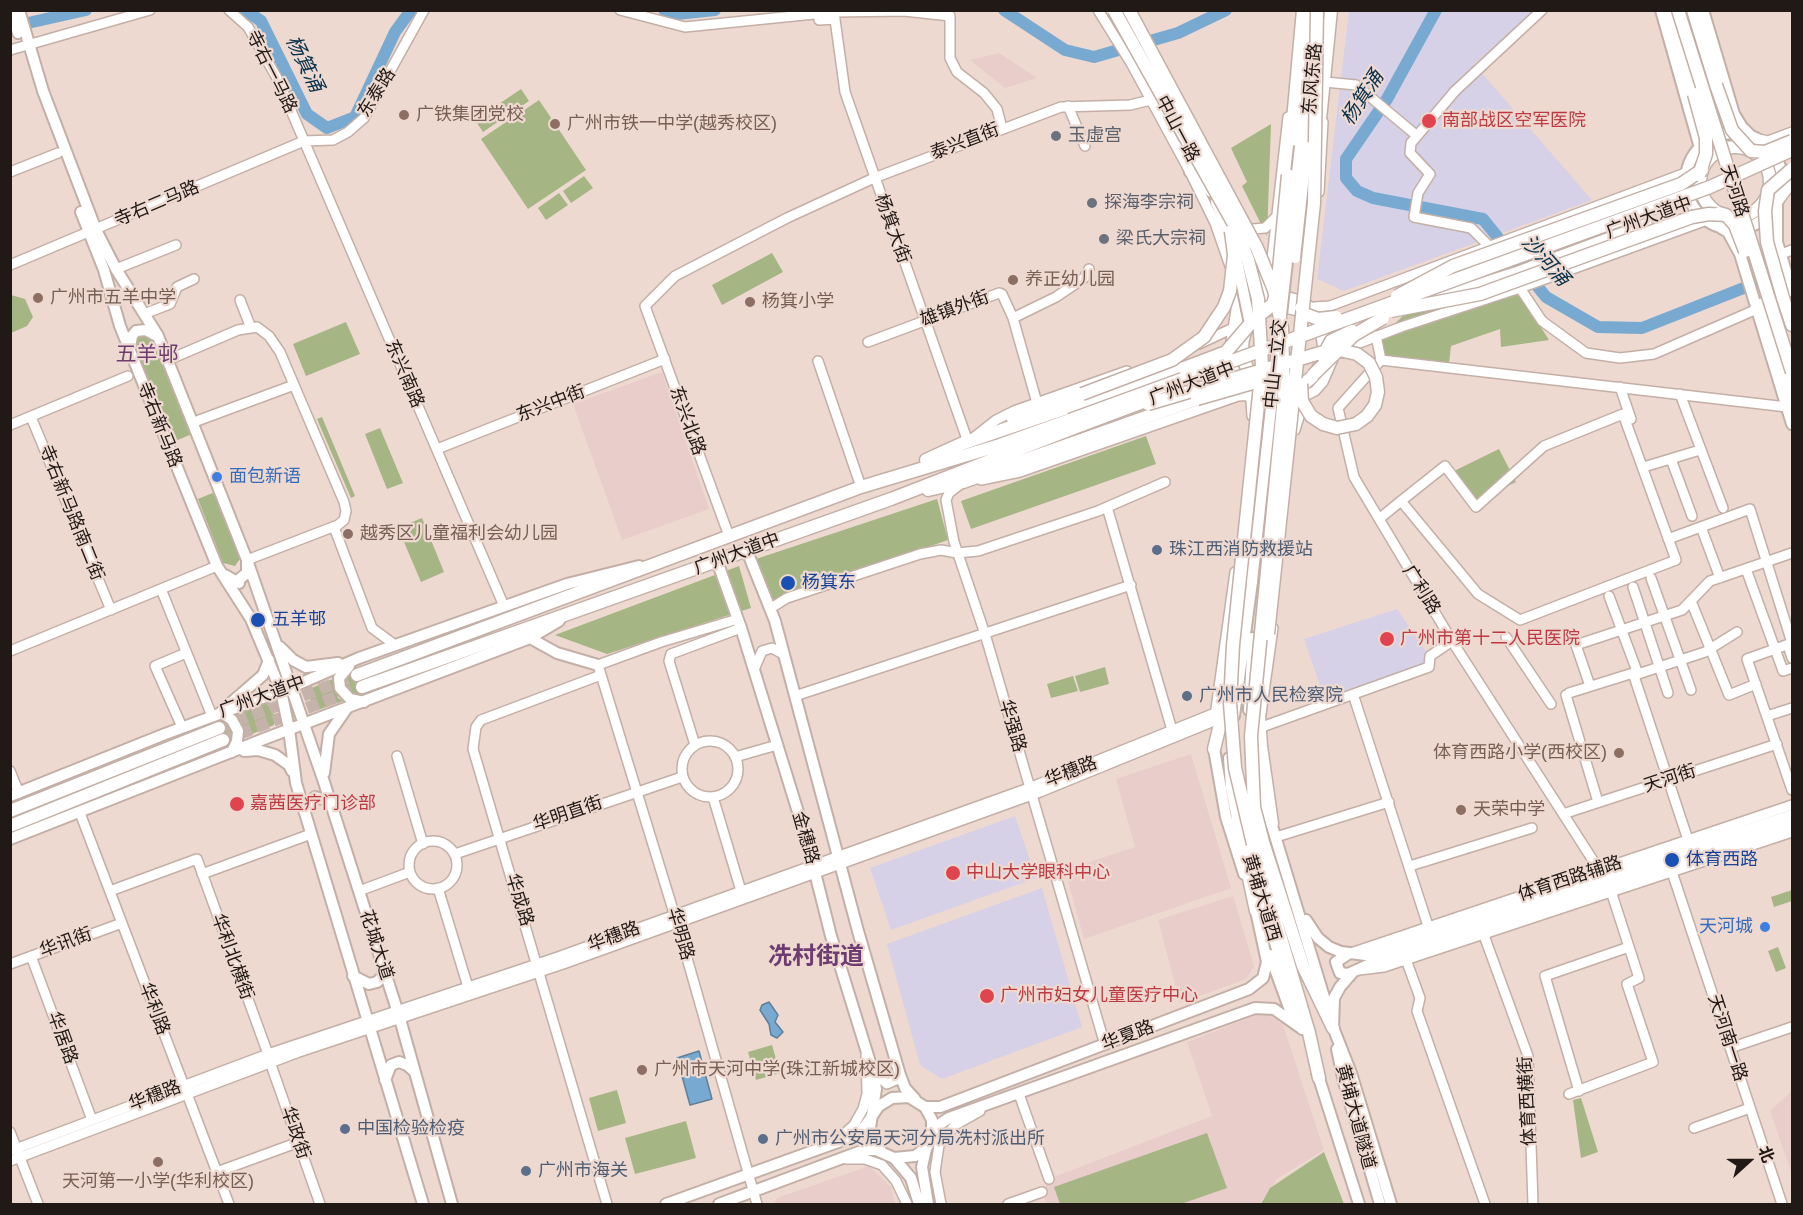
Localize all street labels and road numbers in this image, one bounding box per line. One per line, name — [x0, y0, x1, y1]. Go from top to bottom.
street label: 寺右一马路 — [241, 27, 301, 117]
street label: 东风东路 — [1299, 42, 1327, 116]
street label: 东泰路 — [354, 64, 400, 122]
street label: 中山一路 — [1151, 92, 1203, 166]
street label: 泰兴直街 — [928, 119, 1002, 165]
street label: 天河路 — [1715, 162, 1753, 220]
street label: 寺右二马路 — [111, 176, 203, 232]
street label: 杨箕大街 — [870, 191, 914, 267]
street label: 广州大道中 — [1603, 192, 1695, 244]
street label: 雄镇外街 — [917, 287, 993, 331]
street label: 中山一立交 — [1261, 318, 1291, 410]
street label: 东兴南路 — [380, 337, 428, 411]
street label: 广州大道中 — [1146, 358, 1238, 410]
street label: 寺右新马路 — [132, 379, 186, 471]
street label: 东兴中街 — [514, 381, 588, 427]
street label: 东兴北路 — [665, 383, 709, 459]
street label: 寺右新马路南二街 — [34, 442, 108, 584]
street label: 广州大道中 — [691, 528, 783, 580]
street label: 广利路 — [1398, 561, 1444, 619]
street label: 广州大道中 — [216, 671, 308, 723]
street label: 华强路 — [994, 697, 1030, 755]
street label: 华穗路 — [1042, 752, 1100, 792]
street label: 天河街 — [1641, 760, 1699, 798]
street label: 华明直街 — [530, 792, 606, 836]
street label: 金穗路 — [787, 809, 823, 867]
street label: 黄埔大道西 — [1238, 852, 1284, 944]
street label: 体育西路辅路 — [1515, 852, 1625, 906]
street label: 华成路 — [501, 871, 537, 929]
street label: 华明路 — [662, 905, 698, 963]
street label: 花城大道 — [355, 907, 397, 983]
street label: 华利北横街 — [206, 911, 258, 1003]
street label: 华穗路 — [585, 918, 643, 956]
street label: 华讯街 — [37, 924, 95, 962]
street label: 华利路 — [134, 980, 174, 1038]
street label: 天河南一路 — [1703, 992, 1751, 1084]
street label: 华居路 — [43, 1009, 81, 1067]
street label: 华夏路 — [1099, 1016, 1157, 1056]
street label: 体育西横街 — [1515, 1055, 1541, 1147]
street label: 黄埔大道隧道 — [1331, 1062, 1379, 1172]
street label: 华穗路 — [126, 1076, 184, 1116]
street label: 华政街 — [276, 1104, 314, 1162]

